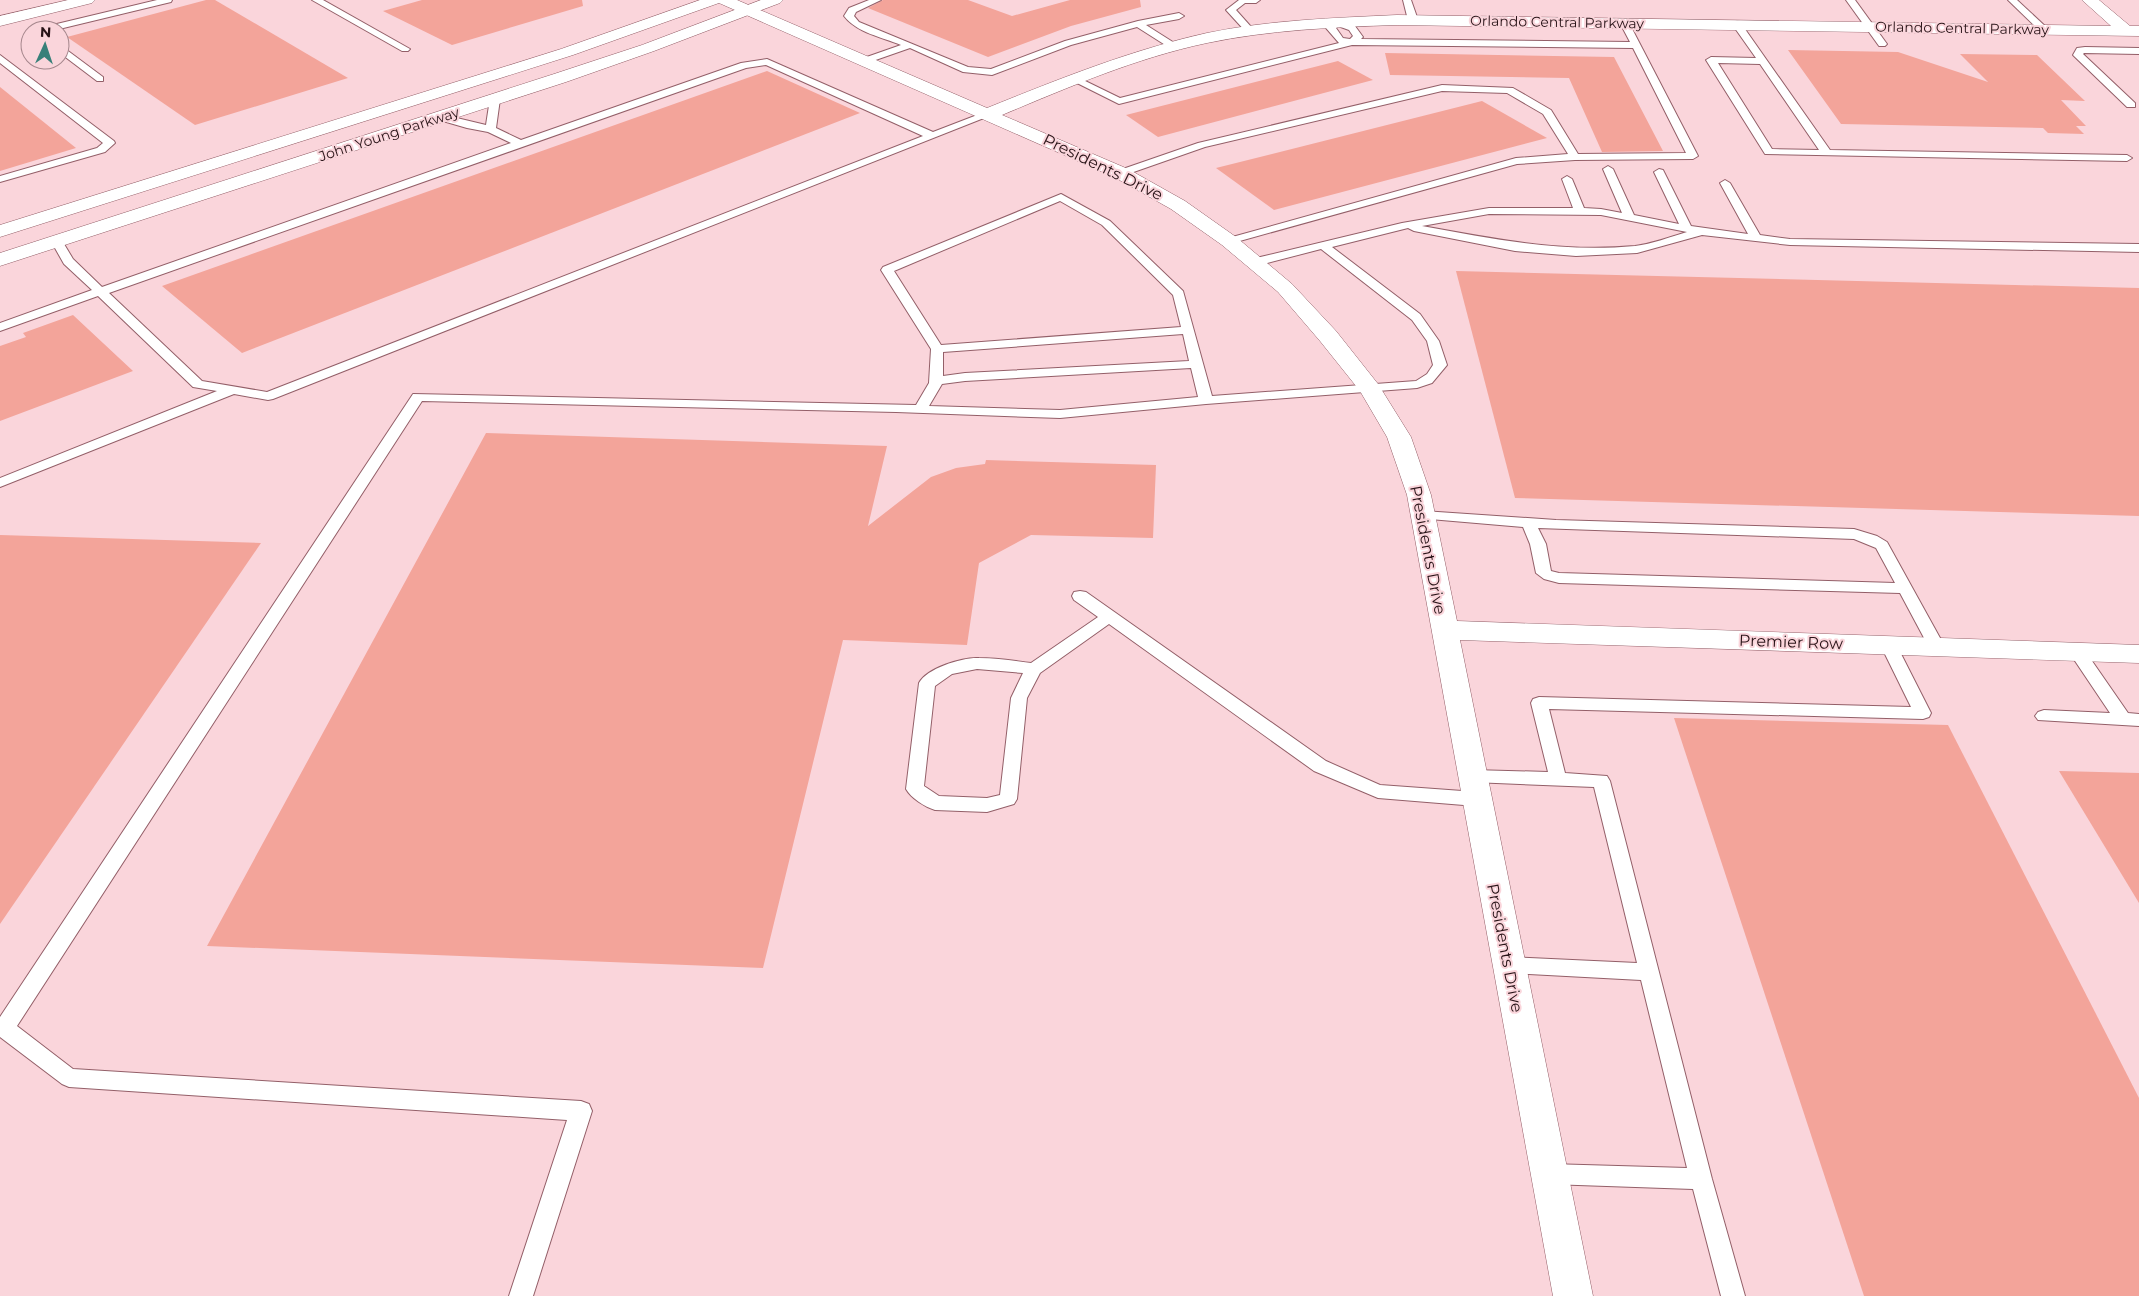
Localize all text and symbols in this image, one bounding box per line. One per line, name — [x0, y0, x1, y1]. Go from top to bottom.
street label: Orlando Central Parkway — [1470, 11, 1644, 33]
street label: Orlando Central Parkway — [1875, 17, 2049, 39]
north arrow — [20, 20, 70, 70]
text: N — [40, 23, 52, 41]
street label: John Young Parkway — [316, 103, 462, 166]
street label: Presidents Drive — [1040, 130, 1166, 204]
street label: Presidents Drive — [1406, 484, 1450, 616]
street label: Premier Row — [1739, 631, 1843, 653]
street label: Presidents Drive — [1483, 882, 1527, 1014]

